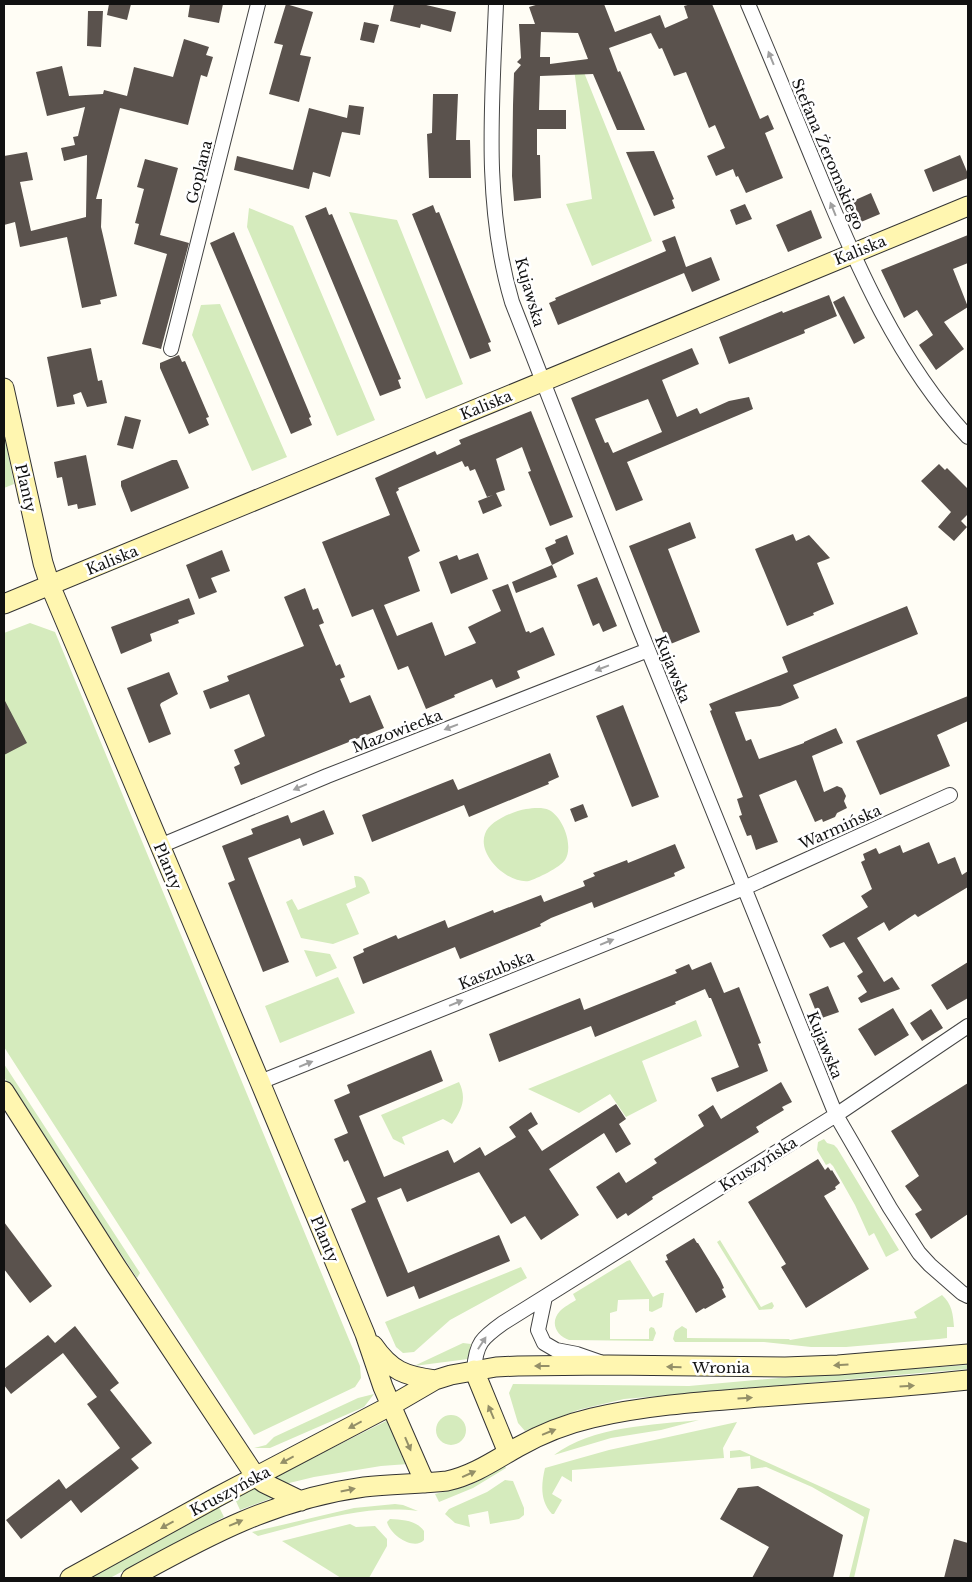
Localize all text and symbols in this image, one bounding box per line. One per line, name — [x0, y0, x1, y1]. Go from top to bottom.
one-way arrow — [767, 50, 775, 65]
street label: Stefana Żeromskiego — [787, 75, 869, 233]
street label: Goplana — [182, 138, 216, 206]
one-way arrow — [829, 201, 837, 216]
street label: Kaliska — [831, 231, 889, 269]
street label: Kujawska — [511, 255, 549, 329]
street label: Kaliska — [457, 386, 515, 424]
street label: Planty — [11, 462, 41, 514]
street label: Kaliska — [83, 541, 141, 579]
street label: Kujawska — [651, 632, 695, 706]
one-way arrow — [595, 664, 610, 672]
street label: Mazowiecka — [349, 705, 445, 757]
one-way arrow — [443, 723, 458, 731]
one-way arrow — [293, 784, 307, 792]
street label: Warmińska — [795, 800, 885, 854]
street label: Planty — [150, 840, 186, 893]
one-way arrow — [600, 938, 614, 946]
street label: Kaszubska — [456, 946, 537, 994]
one-way arrow — [449, 999, 464, 1006]
street label: Kujawska — [803, 1008, 847, 1082]
one-way arrow — [299, 1059, 313, 1067]
street label: Kruszyńska — [716, 1132, 801, 1195]
street label: Planty — [307, 1213, 343, 1266]
one-way arrow — [477, 1336, 487, 1350]
street label: Wronia — [691, 1358, 750, 1377]
one-way arrow — [833, 1361, 849, 1369]
one-way arrow — [534, 1362, 550, 1370]
one-way arrow — [666, 1362, 682, 1370]
one-way arrow — [899, 1381, 915, 1389]
one-way arrow — [737, 1394, 753, 1402]
one-way arrow — [487, 1404, 495, 1419]
one-way arrow — [348, 1421, 362, 1429]
one-way arrow — [542, 1428, 557, 1435]
one-way arrow — [405, 1437, 413, 1451]
one-way arrow — [280, 1456, 294, 1464]
street label: Kruszyńska — [187, 1462, 274, 1520]
one-way arrow — [462, 1470, 476, 1478]
one-way arrow — [341, 1486, 356, 1494]
one-way arrow — [229, 1519, 243, 1527]
one-way arrow — [160, 1521, 174, 1529]

